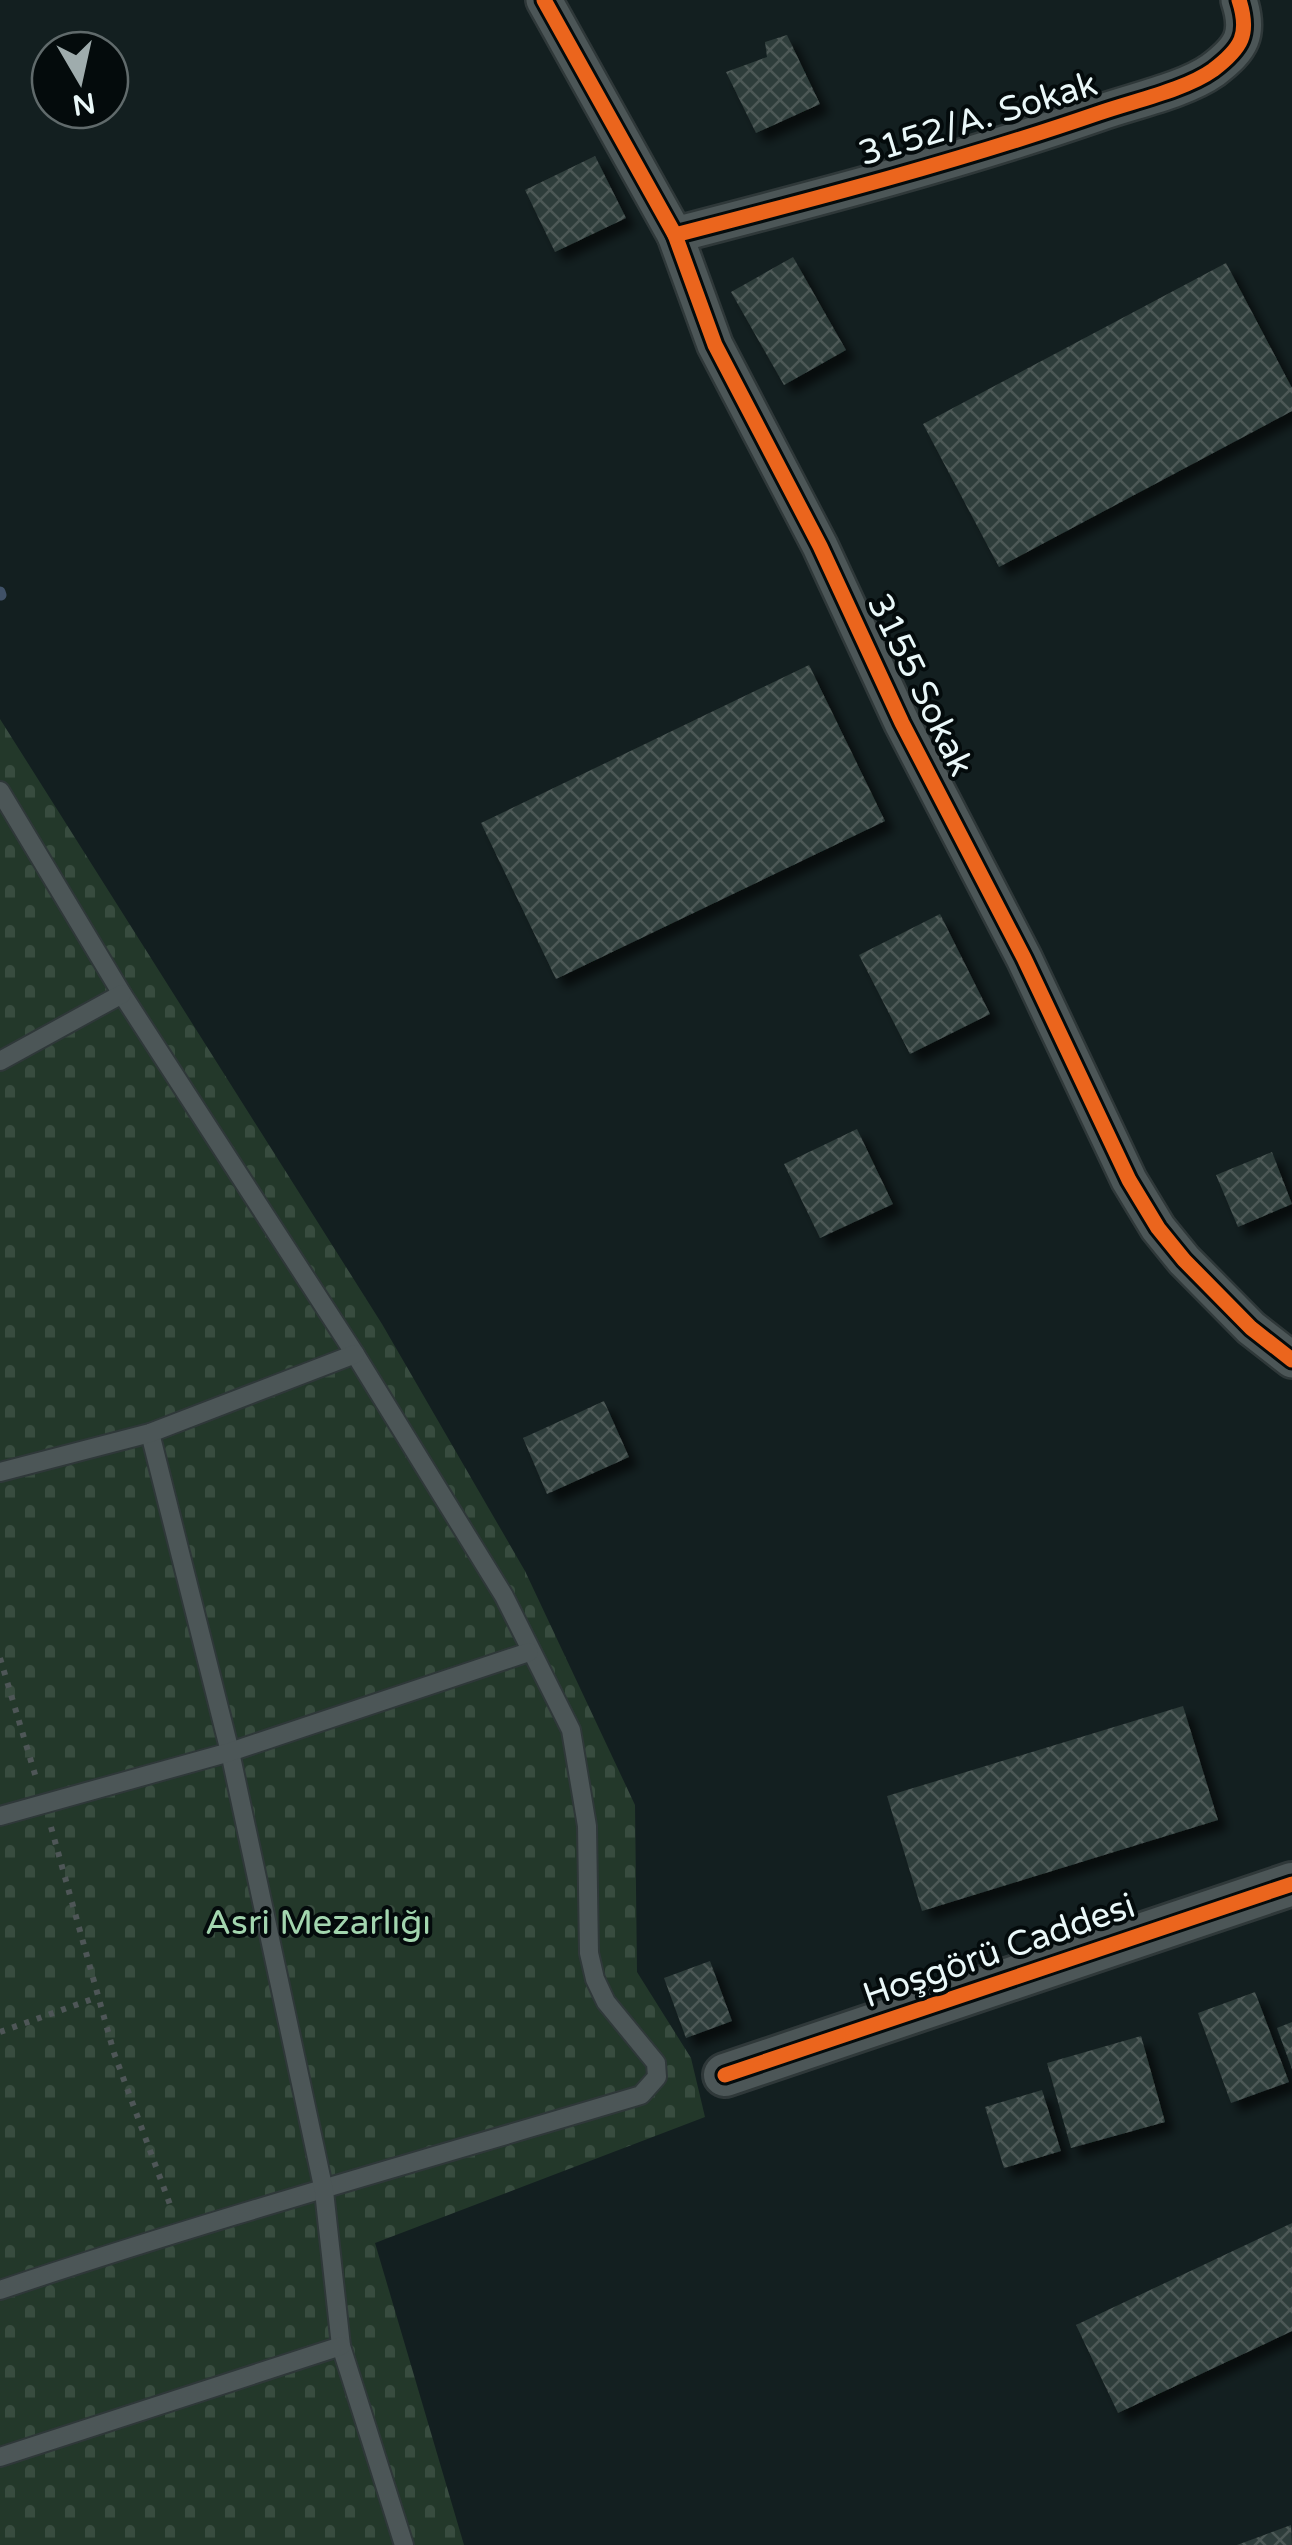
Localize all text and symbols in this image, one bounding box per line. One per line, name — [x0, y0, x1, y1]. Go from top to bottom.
north arrow — [30, 30, 130, 130]
street label: 3152/A. Sokak — [854, 63, 1102, 175]
text: N — [70, 85, 98, 122]
street label: 3155 Sokak — [858, 587, 982, 783]
street label: Hoşgörü Caddesi — [858, 1885, 1140, 2017]
park label: Asri Mezarlığı — [205, 1902, 431, 1944]

